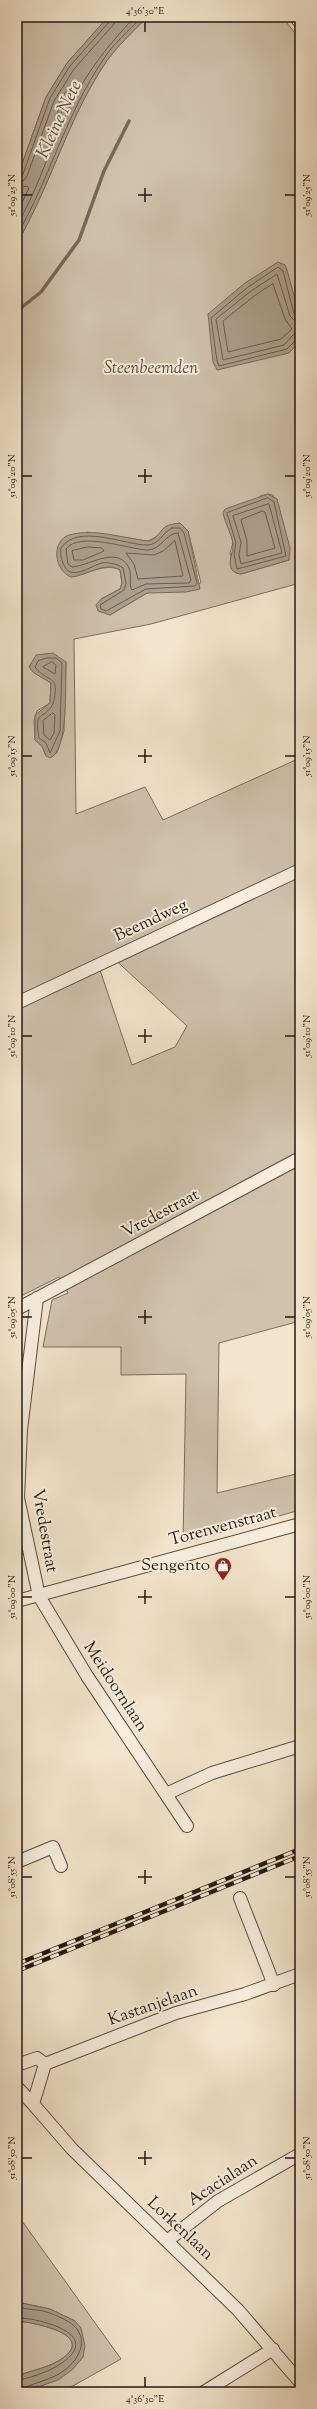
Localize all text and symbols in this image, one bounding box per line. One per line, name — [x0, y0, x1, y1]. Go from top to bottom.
text: 4°36'30"E — [126, 4, 164, 19]
water label: Kleine Nete — [31, 77, 89, 163]
text: 51°09'25"N — [5, 174, 20, 217]
text: 51°09'25"N — [300, 174, 315, 217]
park label: Steenbeemden — [104, 357, 198, 381]
text: 51°09'20"N — [5, 454, 20, 499]
text: 51°09'20"N — [300, 454, 315, 499]
text: 51°09'15"N — [5, 736, 20, 777]
text: 51°09'15"N — [300, 736, 315, 777]
street label: Beemdweg — [110, 894, 192, 948]
text: 51°09'10"N — [5, 1015, 20, 1058]
text: 51°09'10"N — [300, 1015, 315, 1058]
street label: Vredestraat — [118, 1183, 204, 1244]
text: 51°09'05"N — [5, 1296, 20, 1339]
text: 51°09'05"N — [300, 1296, 315, 1339]
street label: Vredestraat — [25, 1487, 63, 1575]
street label: Torenvenstraat — [167, 1501, 279, 1553]
place label: Sengento — [141, 1554, 210, 1578]
shop icon: Sengento — [213, 1556, 233, 1581]
text: 51°09'00"N — [5, 1575, 20, 1620]
text: 51°09'00"N — [300, 1575, 315, 1620]
street label: Meidoornlaan — [77, 1637, 153, 1737]
text: 51°08'55"N — [5, 1856, 20, 1899]
text: 51°08'55"N — [300, 1856, 315, 1899]
street label: Kastanjelaan — [105, 1979, 201, 2033]
text: 51°08'50"N — [5, 2137, 20, 2180]
text: 51°08'50"N — [300, 2137, 315, 2180]
street label: Acacialaan — [183, 2149, 263, 2213]
street label: Lorkenlaan — [141, 2192, 219, 2266]
text: 4°36'30"E — [126, 2392, 164, 2407]

